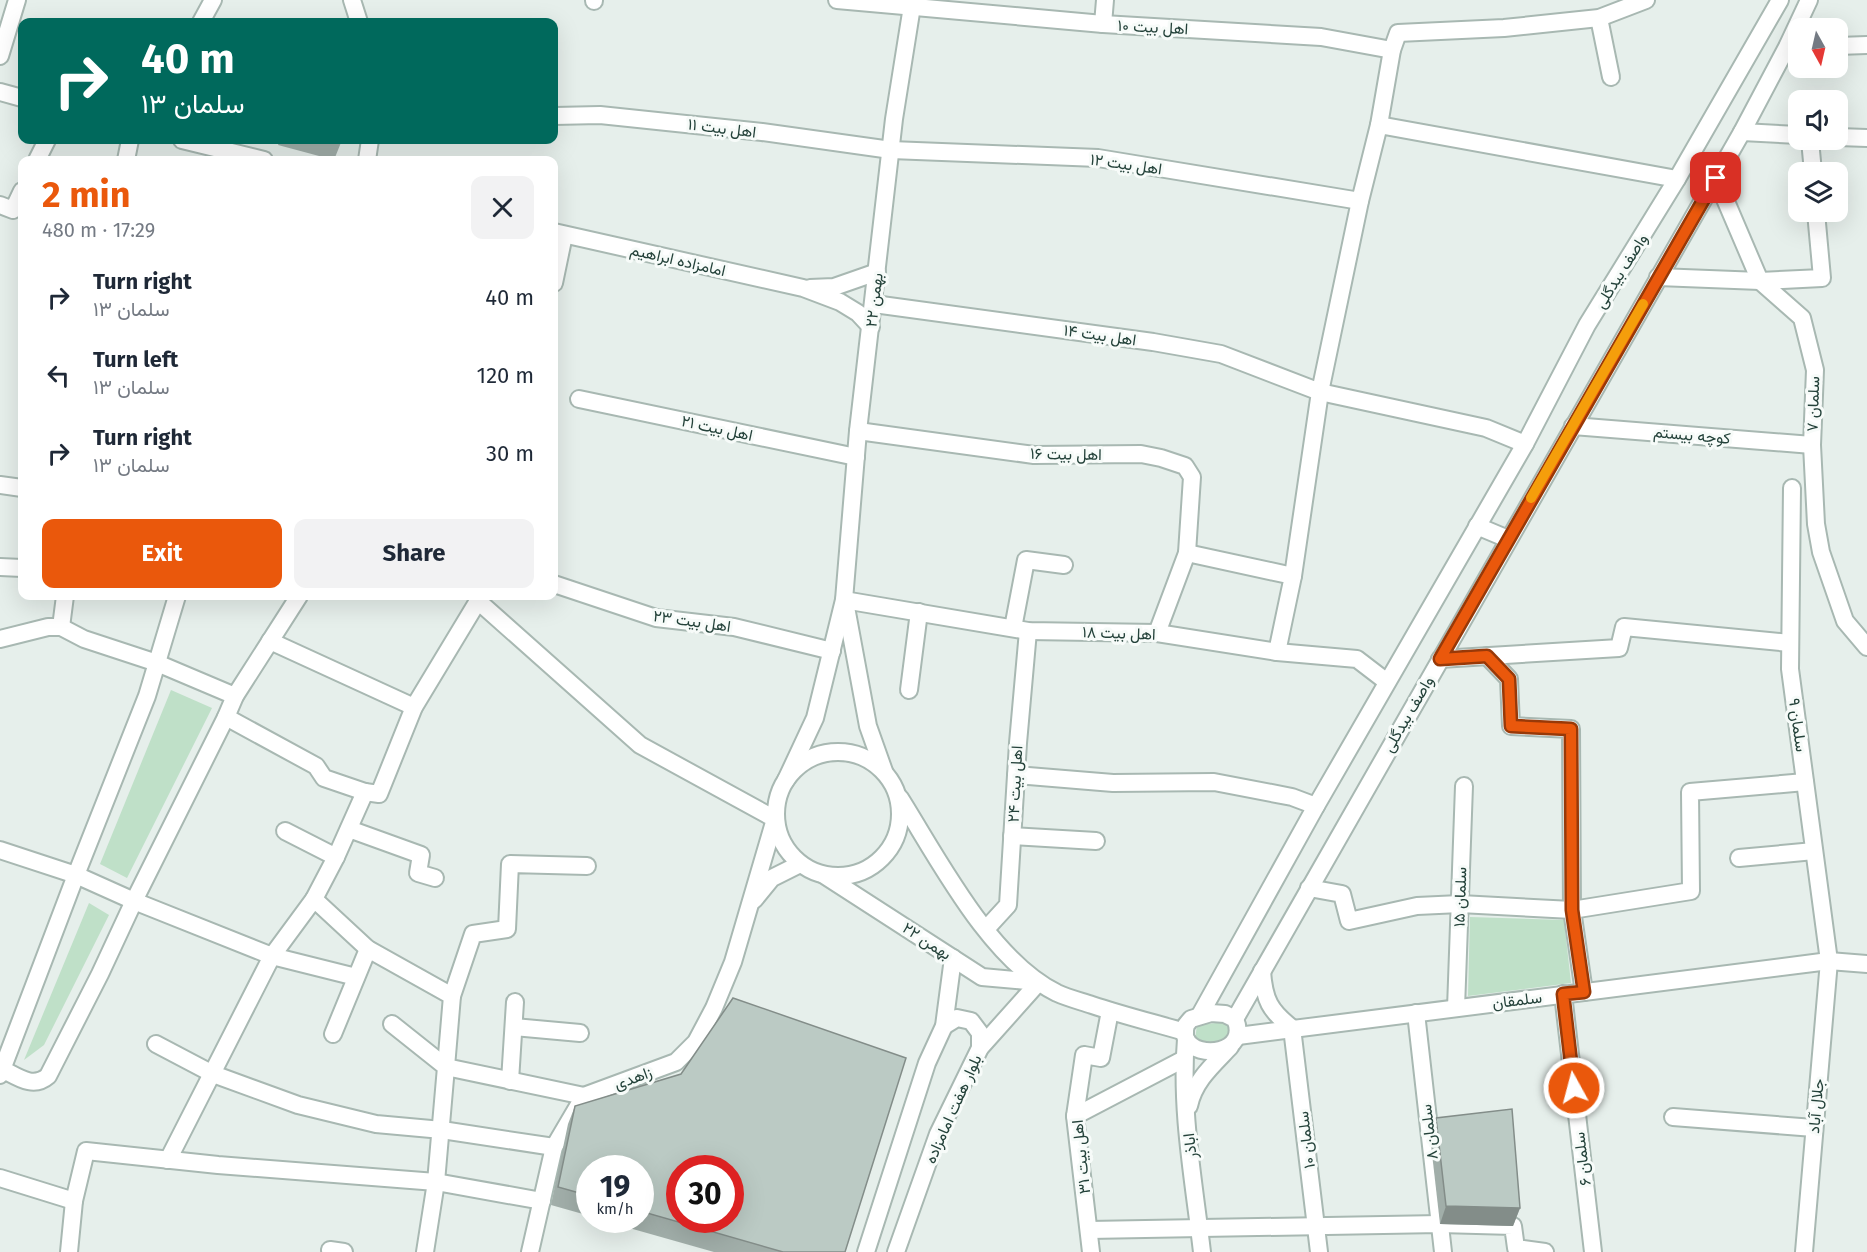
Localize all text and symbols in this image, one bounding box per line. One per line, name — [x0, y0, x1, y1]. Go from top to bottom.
street label: اهل بیت ۱۰ — [1117, 16, 1189, 39]
north arrow — [1788, 18, 1848, 78]
map controls — [1788, 18, 1848, 222]
text: 40 m — [141, 34, 235, 84]
icon: right — [42, 42, 120, 120]
text: سلمان ۱۳ — [141, 88, 244, 120]
button: sound — [1788, 90, 1848, 150]
street label: اهل بیت ۱۱ — [687, 114, 757, 143]
street label: اهل بیت ۱۲ — [1089, 150, 1163, 179]
pin — [1690, 152, 1741, 203]
icon: arrive — [1699, 161, 1732, 194]
button: layers — [1788, 162, 1848, 222]
text: 2 min — [42, 173, 131, 217]
button: close — [471, 176, 534, 239]
text: 480 m · 17:29 — [42, 218, 155, 242]
street label: واصف بیدگلی — [1590, 230, 1652, 312]
street label: امامزاده ابراهیم — [628, 240, 728, 281]
text: Turn right — [93, 268, 192, 295]
street label: ۲۲ بهمن — [861, 272, 888, 328]
icon: right — [42, 281, 75, 314]
text: 40 m — [485, 284, 534, 311]
text: سلمان ۱۳ — [93, 297, 170, 321]
street label: اهل بیت ۱۴ — [1062, 320, 1138, 350]
text: Turn left — [93, 346, 178, 373]
icon: left — [42, 359, 75, 392]
text: 120 m — [477, 362, 534, 389]
text: سلمان ۱۳ — [93, 375, 170, 399]
street label: سلمان ۷ — [1803, 376, 1823, 432]
street label: اهل بیت ۲۱ — [679, 411, 754, 446]
street label: کوچه بیستم — [1652, 422, 1731, 450]
text: Turn right — [93, 424, 192, 451]
icon: right — [42, 437, 75, 470]
text: 30 m — [486, 440, 534, 467]
street label: اهل بیت ۱۶ — [1030, 444, 1102, 465]
text: سلمان ۱۳ — [93, 453, 170, 477]
button: Exit — [42, 519, 282, 588]
button: Share — [294, 519, 534, 588]
street label: اهل بیت ۲۳ — [652, 606, 732, 637]
street label: اهل بیت ۱۸ — [1082, 622, 1156, 645]
street label: واصف بیدگلی — [1379, 673, 1438, 756]
street label: سلمان ۹ — [1785, 697, 1811, 753]
street label: اهل بیت ۲۴ — [1003, 745, 1027, 823]
street label: سلمان ۱۵ — [1449, 867, 1471, 927]
street label: ۲۲ بهمن — [898, 918, 955, 965]
street label: سلمقان — [1491, 988, 1543, 1012]
street label: بلوار هفت امامزاده — [920, 1052, 986, 1167]
position arrow — [1542, 1056, 1606, 1120]
street label: زاهدی — [611, 1062, 655, 1095]
street label: جلال آباد — [1804, 1077, 1828, 1134]
street label: سلمان ۸ — [1416, 1103, 1442, 1161]
street label: سلمان ۱۰ — [1293, 1110, 1319, 1170]
street label: اهل بیت ۳۱ — [1068, 1119, 1095, 1195]
street label: سلمان ۶ — [1569, 1131, 1595, 1187]
street label: اباذر — [1179, 1132, 1202, 1161]
speed limit sign: 30 — [666, 1155, 744, 1233]
text: 19 — [600, 1169, 630, 1205]
text: km/h — [596, 1200, 634, 1218]

